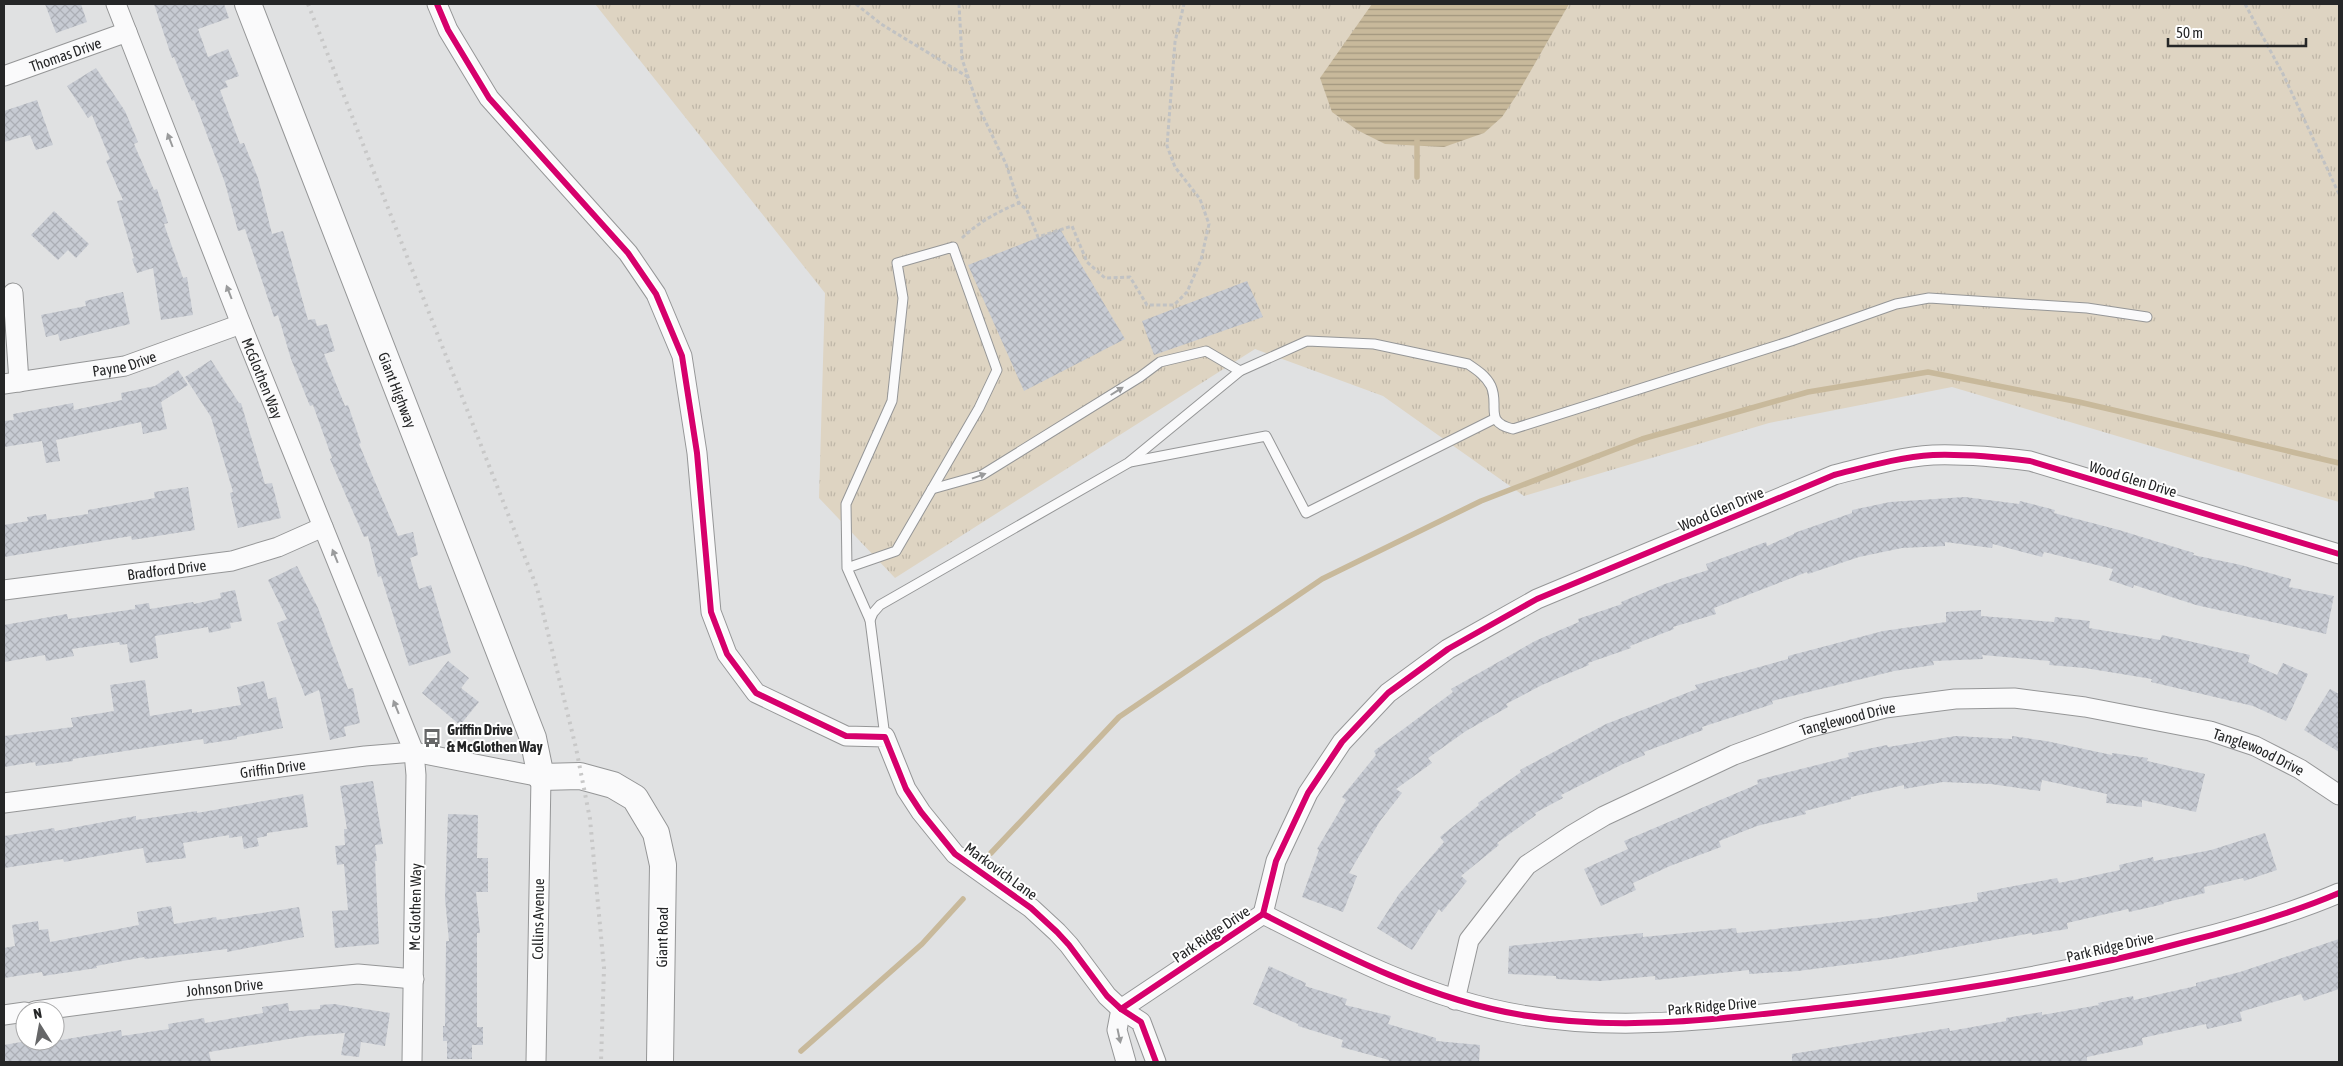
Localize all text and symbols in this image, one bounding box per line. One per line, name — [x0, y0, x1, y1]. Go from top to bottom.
scale bar — [2168, 15, 2306, 47]
text: 50 m — [2176, 24, 2203, 41]
street label: Thomas Drive — [27, 33, 104, 75]
one-way arrow — [165, 133, 173, 147]
one-way arrow — [224, 285, 232, 299]
street label: McGlothen Way — [239, 335, 287, 421]
street label: Payne Drive — [91, 347, 159, 379]
street label: Giant Highway — [375, 350, 420, 430]
one-way arrow — [1111, 387, 1124, 396]
street label: Wood Glen Drive — [2087, 458, 2179, 500]
one-way arrow — [971, 472, 986, 479]
street label: Wood Glen Drive — [1676, 483, 1766, 535]
one-way arrow — [330, 549, 338, 563]
street label: Bradford Drive — [126, 556, 207, 583]
street label: Tanglewood Drive — [1797, 698, 1897, 738]
one-way arrow — [392, 699, 400, 714]
place label: Griffin Drive & McGlothen Way — [447, 721, 543, 755]
street label: Tanglewood Drive — [2211, 724, 2308, 778]
bus stop icon: Griffin Drive & McGlothen Way — [421, 727, 443, 749]
street label: Griffin Drive — [239, 755, 307, 781]
street label: Markovich Lane — [961, 839, 1041, 903]
street label: Mc Glothen Way — [406, 863, 424, 951]
street label: Collins Avenue — [529, 878, 547, 960]
street label: Park Ridge Drive — [1169, 902, 1253, 966]
street label: Giant Road — [653, 907, 671, 967]
street label: Park Ridge Drive — [2065, 929, 2156, 965]
street label: Johnson Drive — [185, 975, 264, 999]
street label: Park Ridge Drive — [1667, 994, 1757, 1018]
north arrow — [15, 1001, 65, 1051]
text: N — [32, 1005, 43, 1022]
one-way arrow — [1115, 1028, 1123, 1043]

